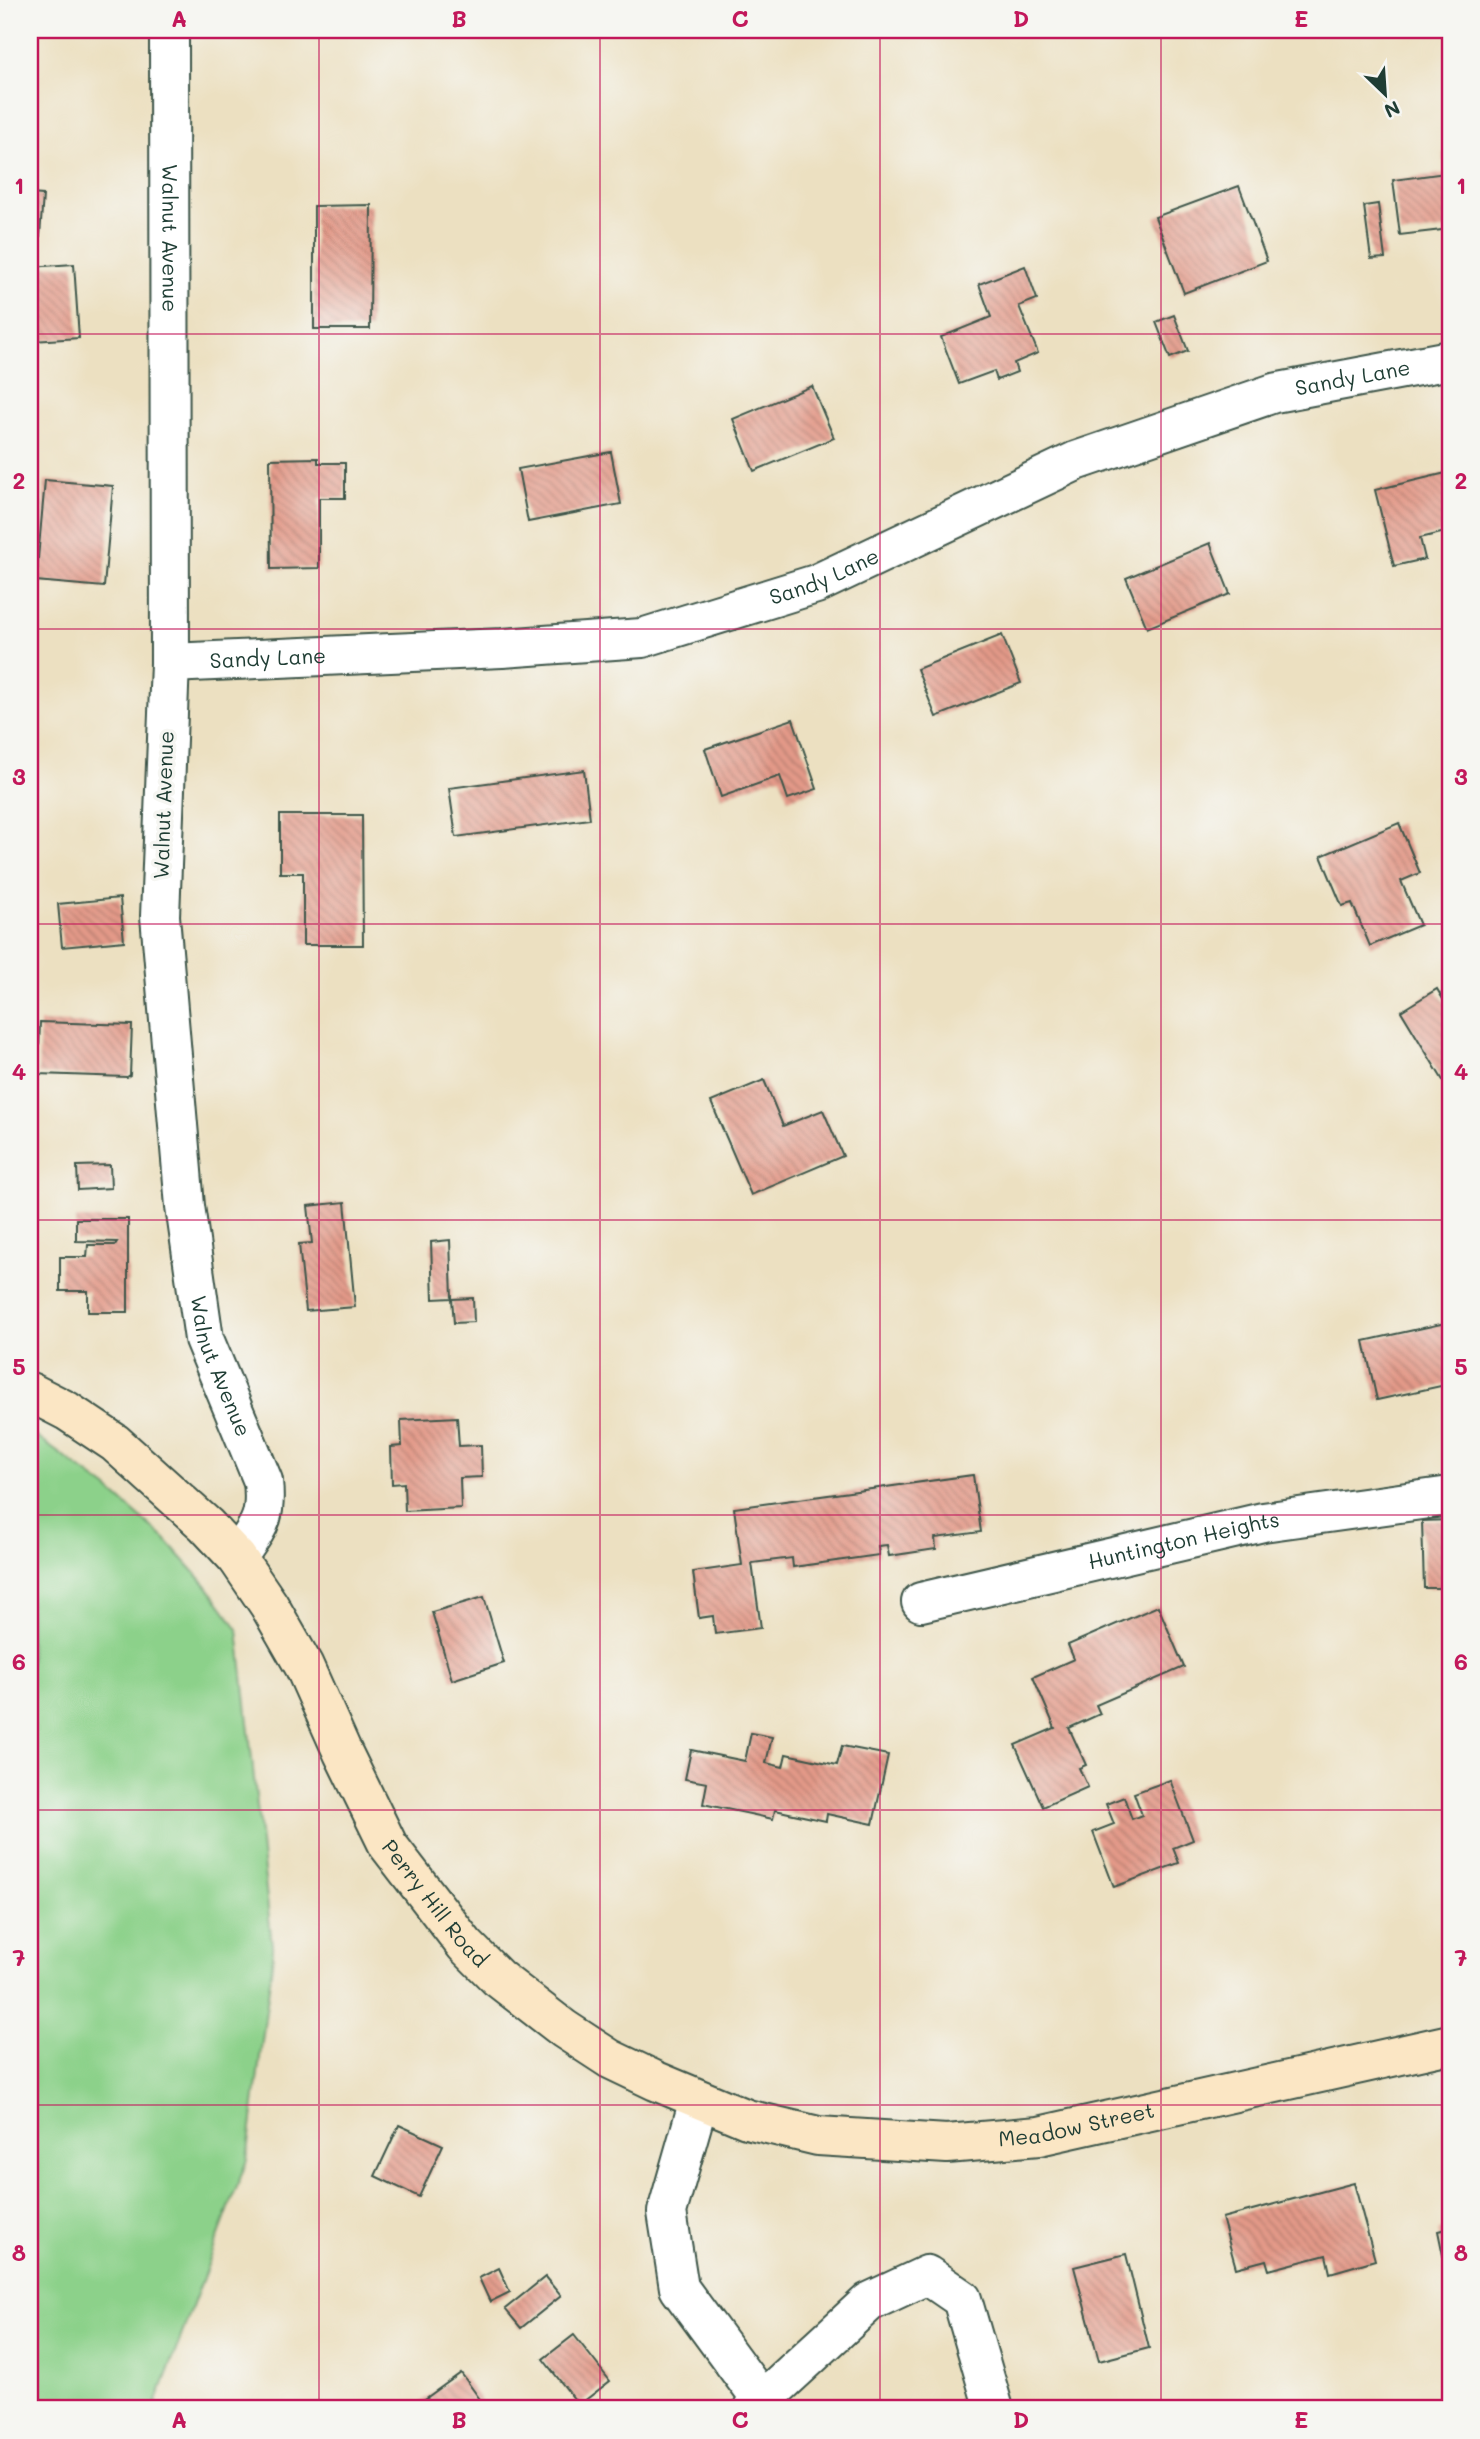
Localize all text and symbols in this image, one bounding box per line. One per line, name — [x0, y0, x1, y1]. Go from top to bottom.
text: A — [171, 3, 187, 33]
text: B — [451, 3, 467, 33]
text: C — [731, 3, 749, 33]
text: D — [1013, 3, 1029, 33]
text: E — [1294, 3, 1308, 33]
north arrow — [1350, 60, 1420, 130]
text: N — [1381, 95, 1404, 124]
street label: Walnut Avenue — [157, 164, 184, 312]
text: 1 — [14, 170, 24, 200]
text: 1 — [1456, 170, 1466, 200]
street label: Sandy Lane — [1293, 353, 1412, 401]
text: 2 — [13, 465, 25, 495]
text: 2 — [1455, 465, 1467, 495]
street label: Sandy Lane — [766, 541, 883, 610]
street label: Sandy Lane — [209, 641, 327, 673]
street label: Walnut Avenue — [146, 730, 179, 880]
text: 3 — [12, 761, 26, 791]
text: 3 — [1454, 761, 1468, 791]
text: 4 — [12, 1056, 26, 1086]
text: 4 — [1454, 1056, 1468, 1086]
street label: Walnut Avenue — [186, 1293, 258, 1440]
text: 5 — [12, 1351, 26, 1381]
text: 5 — [1454, 1351, 1468, 1381]
street label: Huntington Heights — [1085, 1505, 1281, 1574]
text: 6 — [12, 1646, 26, 1676]
text: 6 — [1454, 1646, 1468, 1676]
street label: Perry Hill Road — [377, 1834, 494, 1972]
text: 7 — [13, 1942, 26, 1972]
text: 7 — [1455, 1942, 1468, 1972]
street label: Meadow Street — [997, 2096, 1157, 2151]
text: 8 — [12, 2237, 26, 2267]
text: 8 — [1454, 2237, 1468, 2267]
text: A — [171, 2404, 187, 2434]
text: B — [451, 2404, 467, 2434]
text: C — [731, 2404, 749, 2434]
text: D — [1013, 2404, 1029, 2434]
text: E — [1294, 2404, 1308, 2434]

